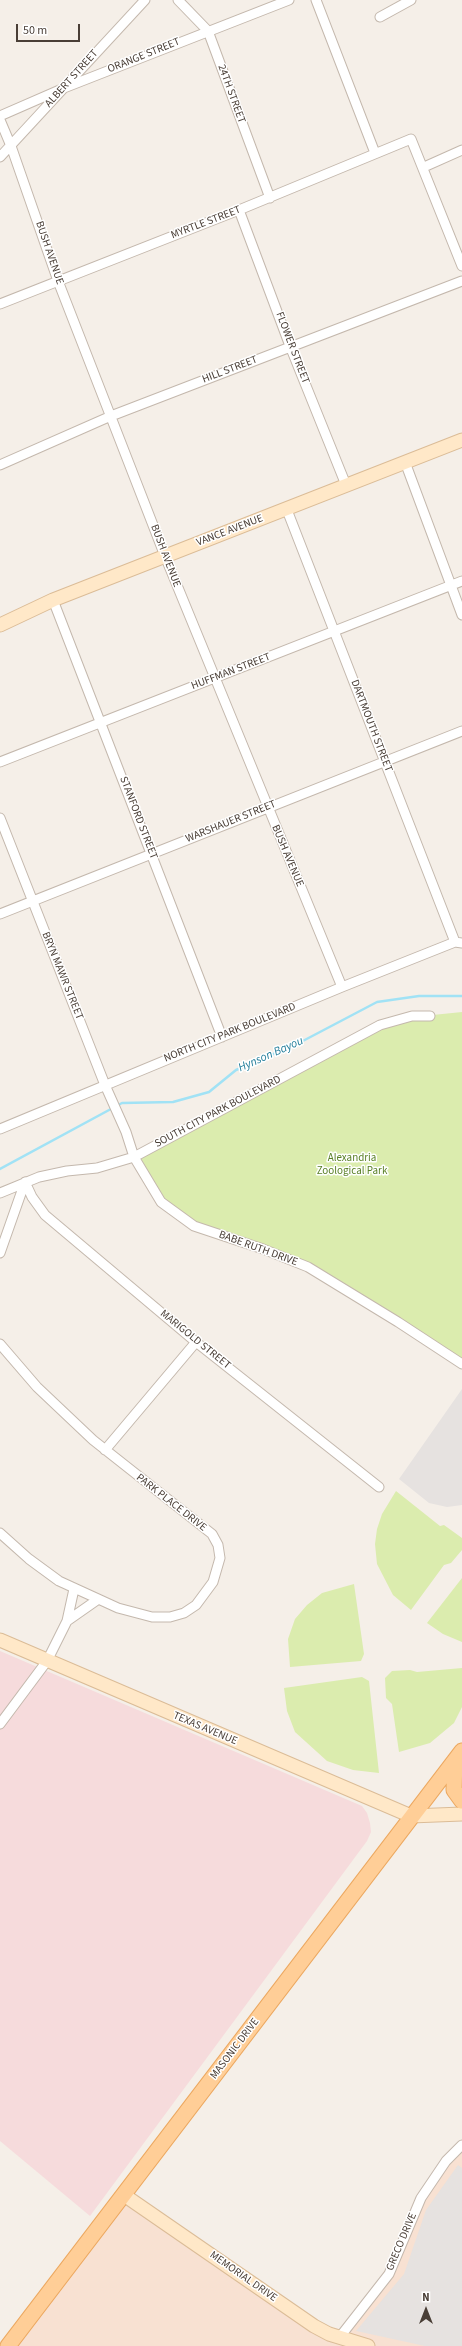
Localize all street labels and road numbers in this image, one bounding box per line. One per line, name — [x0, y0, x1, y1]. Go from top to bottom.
street label: ORANGE STREET — [106, 36, 182, 76]
street label: ALBERT STREET — [43, 47, 101, 111]
street label: 24TH STREET — [214, 63, 248, 125]
street label: MYRTLE STREET — [169, 204, 243, 242]
street label: BUSH AVENUE — [32, 220, 66, 286]
street label: FLOWER STREET — [272, 310, 312, 386]
street label: HILL STREET — [200, 353, 260, 387]
street label: VANCE AVENUE — [195, 512, 265, 550]
street label: BUSH AVENUE — [147, 523, 183, 589]
street label: HUFFMAN STREET — [190, 651, 272, 693]
street label: DARTMOUTH STREET — [347, 678, 395, 774]
street label: STANFORD STREET — [116, 775, 160, 861]
street label: WARSHAUER STREET — [184, 798, 278, 846]
street label: BUSH AVENUE — [268, 823, 306, 889]
street label: BRYN MAWR STREET — [38, 930, 86, 1022]
street label: NORTH CITY PARK BOULEVARD — [162, 1000, 298, 1066]
street label: SOUTH CITY PARK BOULEVARD — [153, 1073, 283, 1151]
street label: BABE RUTH DRIVE — [217, 1229, 299, 1269]
street label: MARIGOLD STREET — [157, 1308, 233, 1372]
street label: PARK PLACE DRIVE — [133, 1471, 209, 1535]
street label: TEXAS AVENUE — [171, 1710, 239, 1748]
street label: MASONIC DRIVE — [208, 2016, 262, 2082]
street label: GRECO DRIVE — [384, 2211, 420, 2273]
street label: MEMORIAL DRIVE — [207, 2249, 279, 2305]

